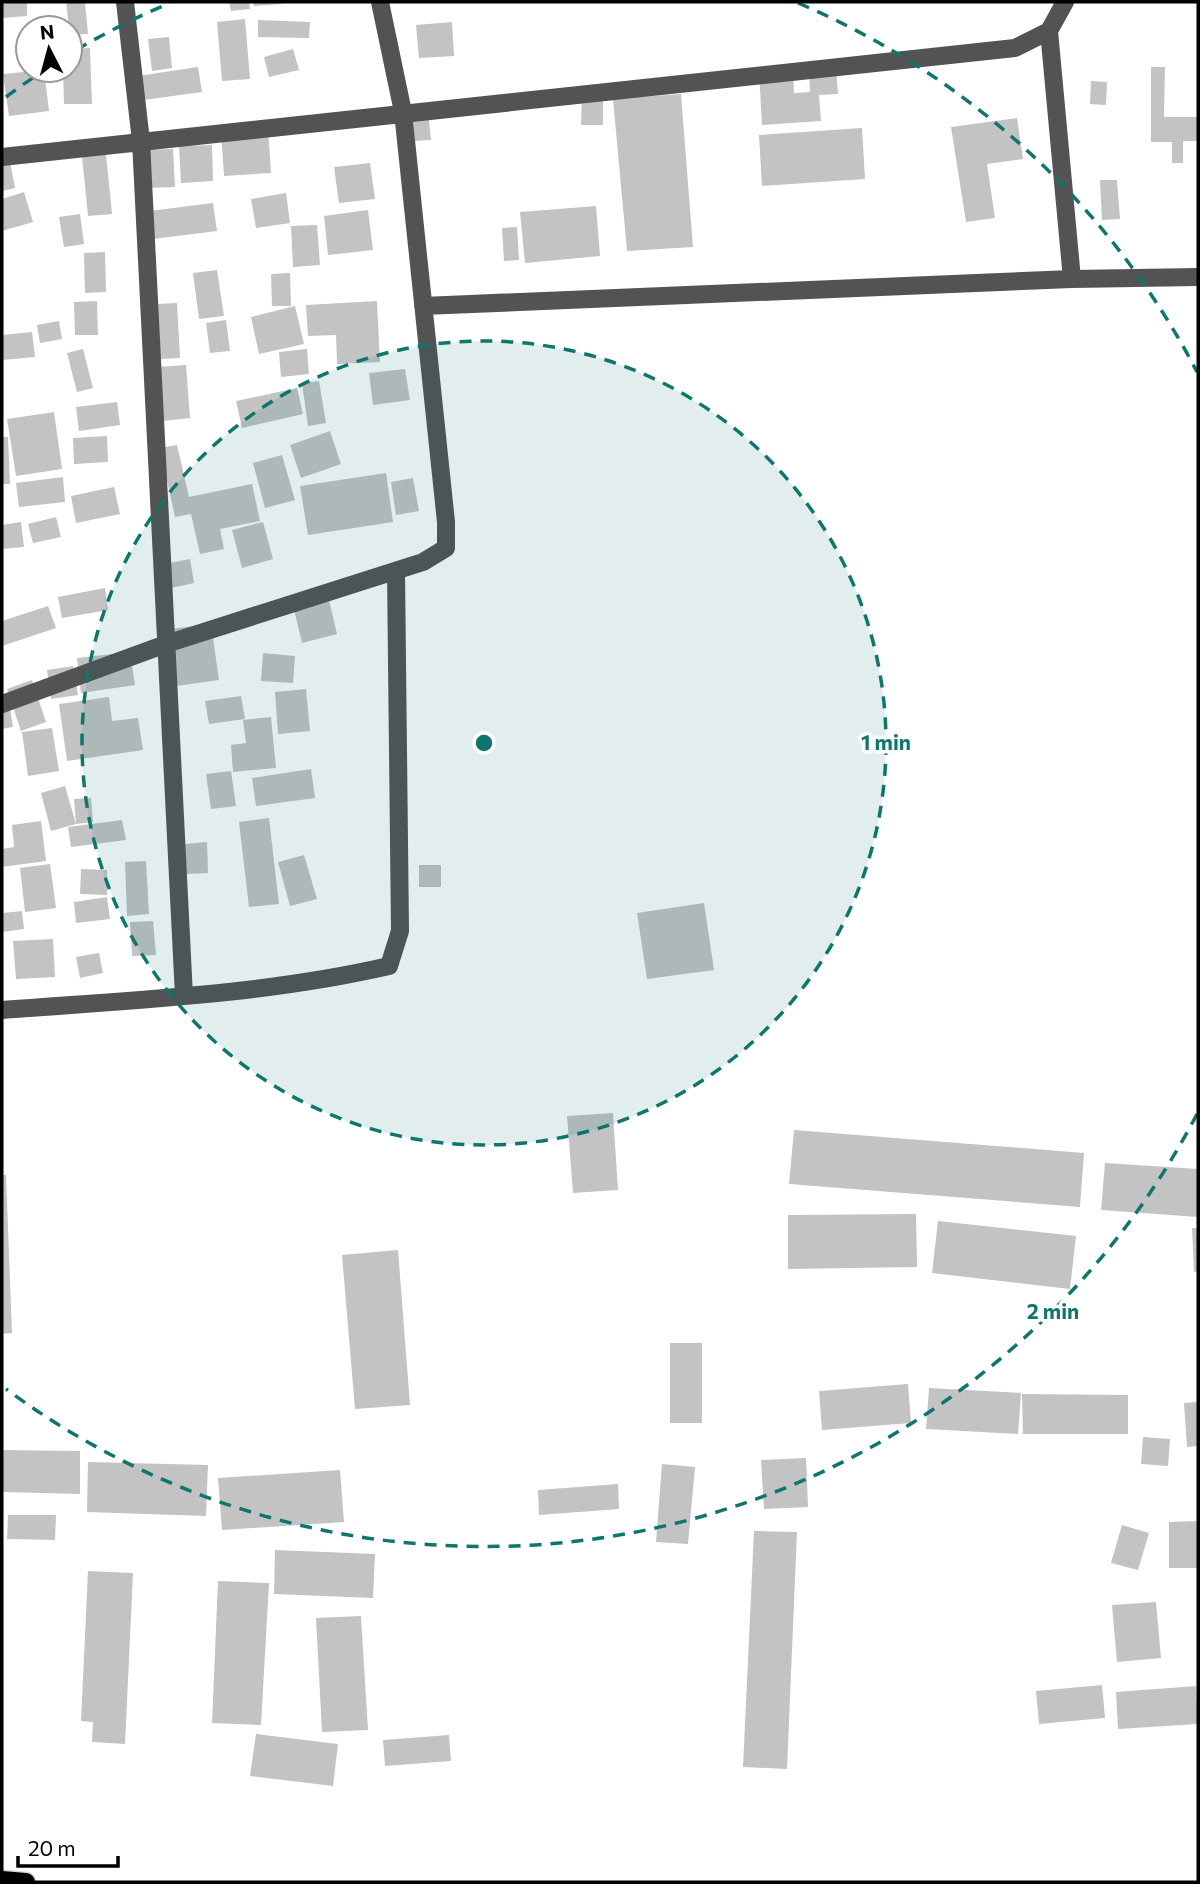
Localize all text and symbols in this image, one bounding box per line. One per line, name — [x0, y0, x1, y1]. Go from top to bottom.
north arrow — [14, 14, 84, 84]
text: N — [39, 19, 55, 44]
text: 1 min — [861, 729, 911, 754]
centre of rings — [472, 731, 496, 755]
text: 2 min — [1027, 1298, 1079, 1323]
scale bar — [18, 1825, 117, 1869]
text: 20 m — [28, 1835, 76, 1860]

